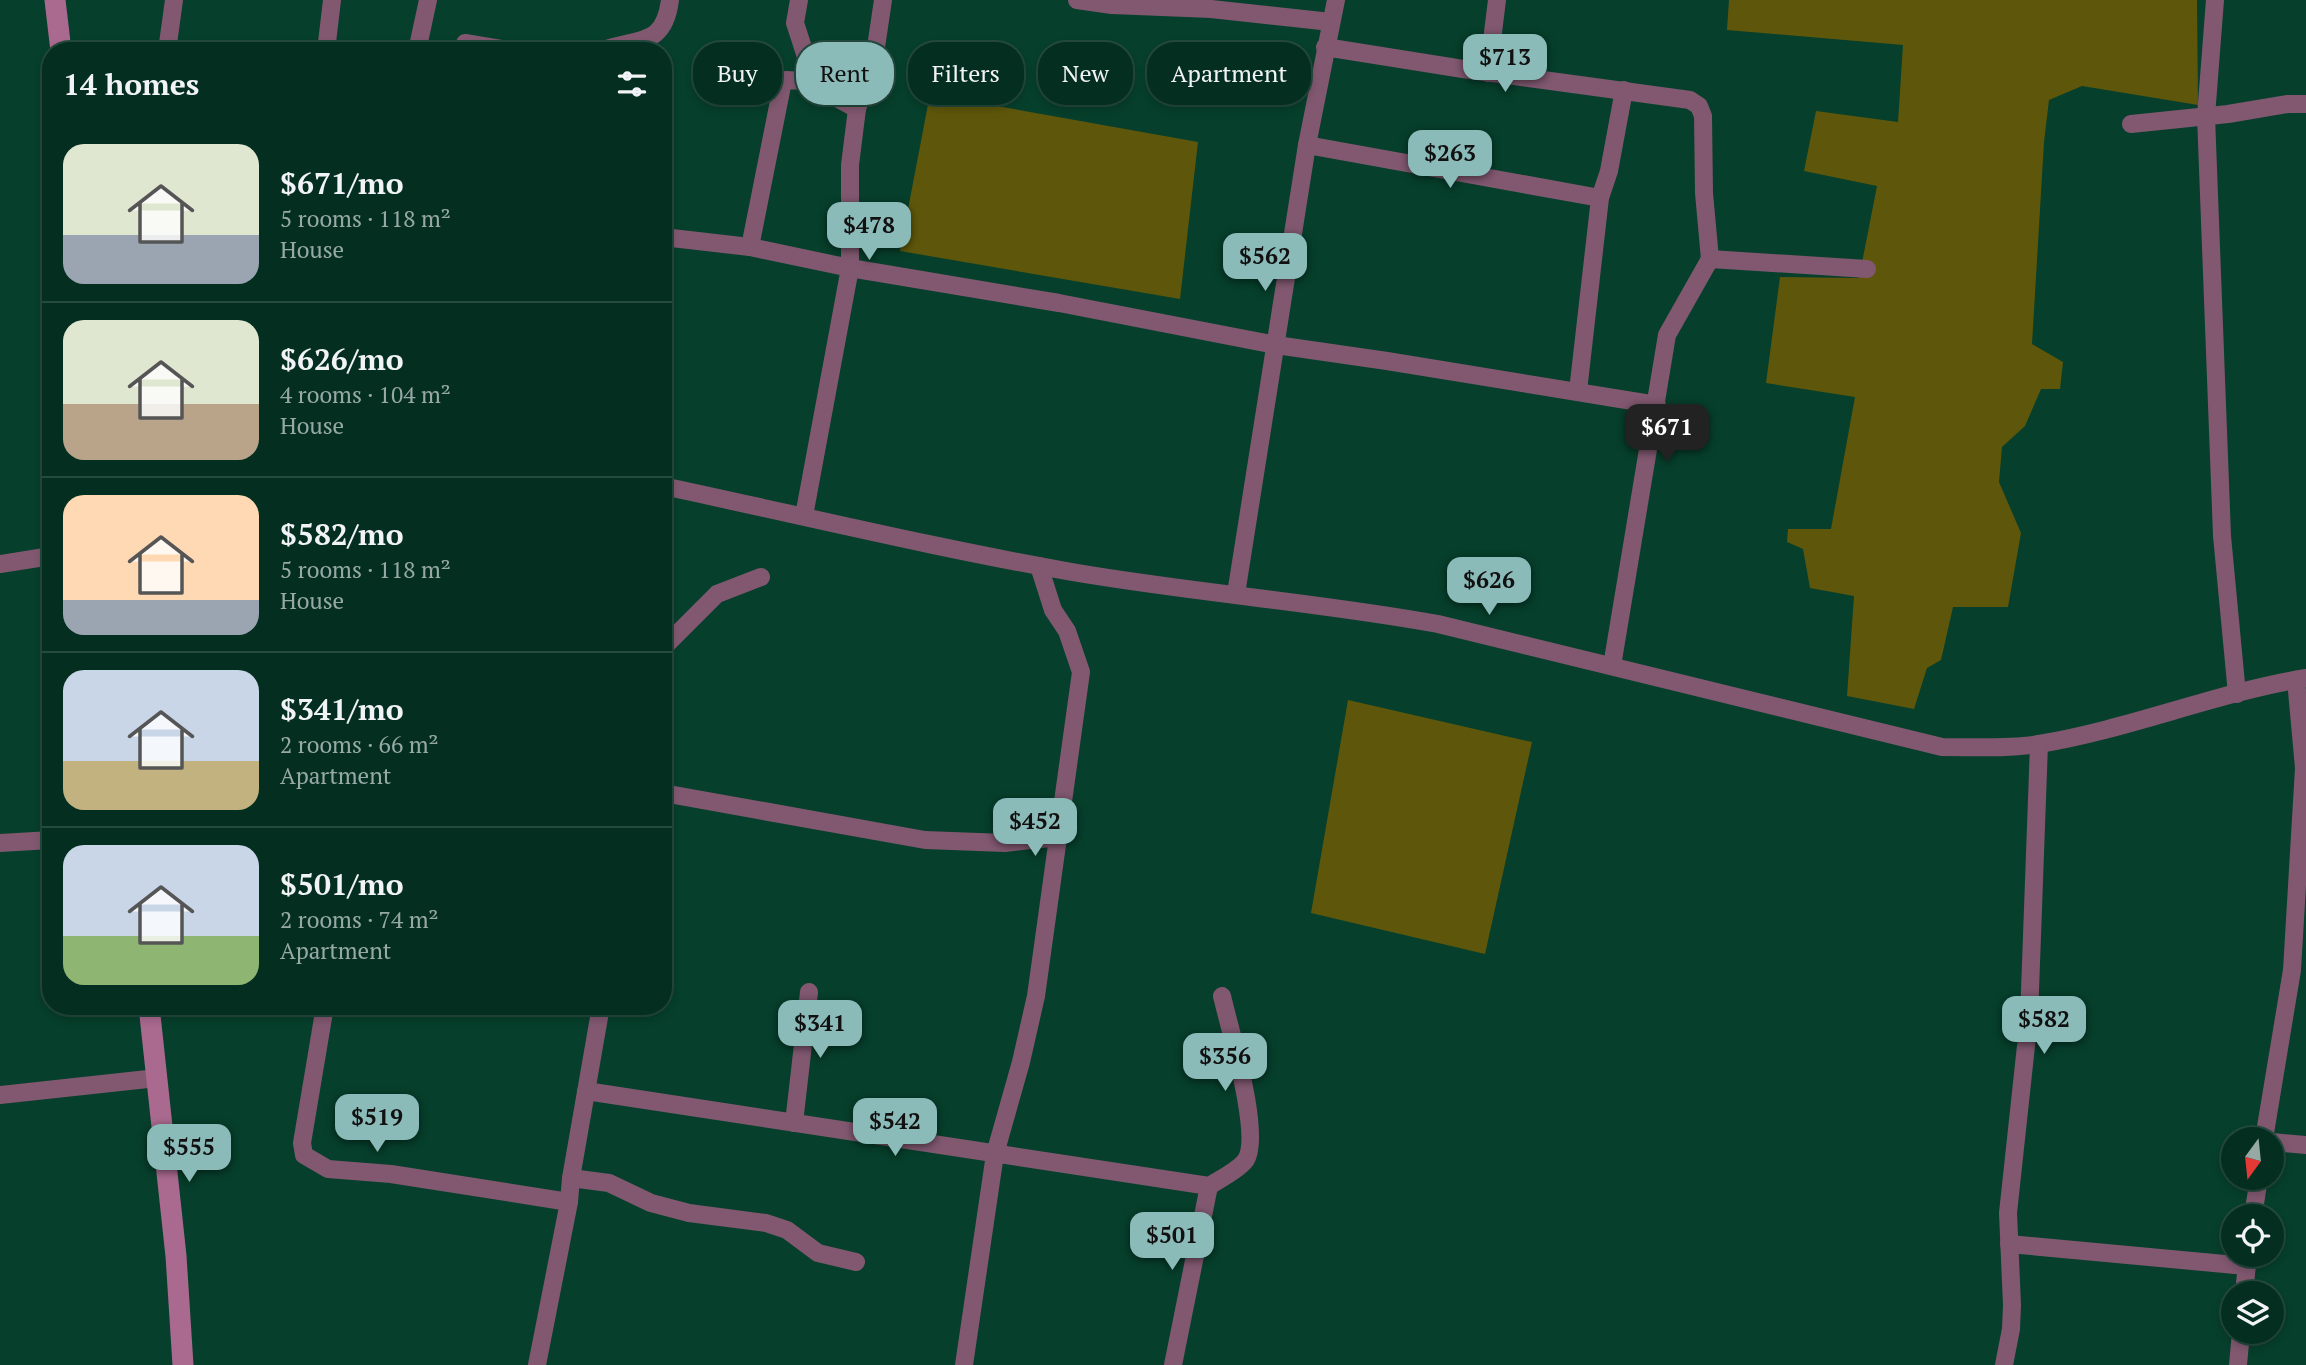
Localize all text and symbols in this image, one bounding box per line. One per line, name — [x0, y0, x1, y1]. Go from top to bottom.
pin: $713 — [1464, 34, 1546, 94]
text: $713 — [1479, 41, 1531, 72]
chip: Buy — [693, 42, 782, 105]
chip: Rent — [796, 42, 894, 105]
chip: Filters — [908, 42, 1024, 105]
chip: New — [1038, 42, 1133, 105]
chip: Apartment — [1147, 42, 1311, 105]
text: 14 homes — [63, 64, 199, 104]
icon: filters — [613, 65, 651, 103]
pin: $263 — [1409, 130, 1491, 190]
text: $263 — [1424, 137, 1476, 168]
text: $671/mo — [280, 163, 404, 203]
icon: home — [119, 172, 203, 256]
pin: $478 — [828, 202, 910, 262]
text: 5 rooms · 118 m² — [280, 203, 451, 234]
text: $478 — [843, 209, 895, 240]
pin: $562 — [1224, 233, 1306, 293]
text: House — [280, 234, 344, 265]
text: $562 — [1239, 240, 1291, 271]
text: $626/mo — [280, 339, 404, 379]
icon: home — [119, 348, 203, 432]
text: 4 rooms · 104 m² — [280, 379, 451, 410]
pin: $671 — [1626, 405, 1708, 464]
text: House — [280, 410, 344, 441]
text: $671 — [1641, 411, 1693, 442]
text: $582/mo — [280, 514, 404, 554]
icon: home — [119, 523, 203, 607]
text: 5 rooms · 118 m² — [280, 554, 451, 585]
pin: $626 — [1448, 558, 1530, 617]
text: $626 — [1463, 564, 1515, 595]
text: House — [280, 585, 344, 616]
text: $341/mo — [280, 689, 404, 729]
icon: home — [119, 698, 203, 782]
text: 2 rooms · 66 m² — [280, 729, 439, 760]
text: Apartment — [280, 760, 391, 791]
pin: $452 — [994, 798, 1076, 858]
text: $452 — [1009, 805, 1061, 836]
text: $501/mo — [280, 864, 404, 904]
icon: home — [119, 873, 203, 957]
text: 2 rooms · 74 m² — [280, 904, 439, 935]
text: Apartment — [280, 935, 391, 966]
pin: $582 — [2003, 996, 2085, 1056]
pin: $341 — [779, 1000, 861, 1060]
text: $582 — [2018, 1003, 2070, 1034]
text: $341 — [794, 1007, 846, 1038]
pin: $356 — [1184, 1034, 1266, 1093]
text: $356 — [1199, 1040, 1251, 1071]
pin: $519 — [336, 1094, 418, 1154]
pin: $542 — [854, 1098, 936, 1158]
text: $519 — [351, 1101, 403, 1132]
text: $542 — [869, 1105, 921, 1136]
pin: $555 — [148, 1124, 230, 1184]
north arrow — [2221, 1127, 2284, 1190]
map controls — [2221, 1127, 2284, 1344]
text: $555 — [163, 1131, 215, 1162]
button: locate — [2221, 1204, 2284, 1267]
pin: $501 — [1131, 1212, 1213, 1272]
text: $501 — [1146, 1219, 1198, 1250]
button: layers — [2221, 1281, 2284, 1344]

